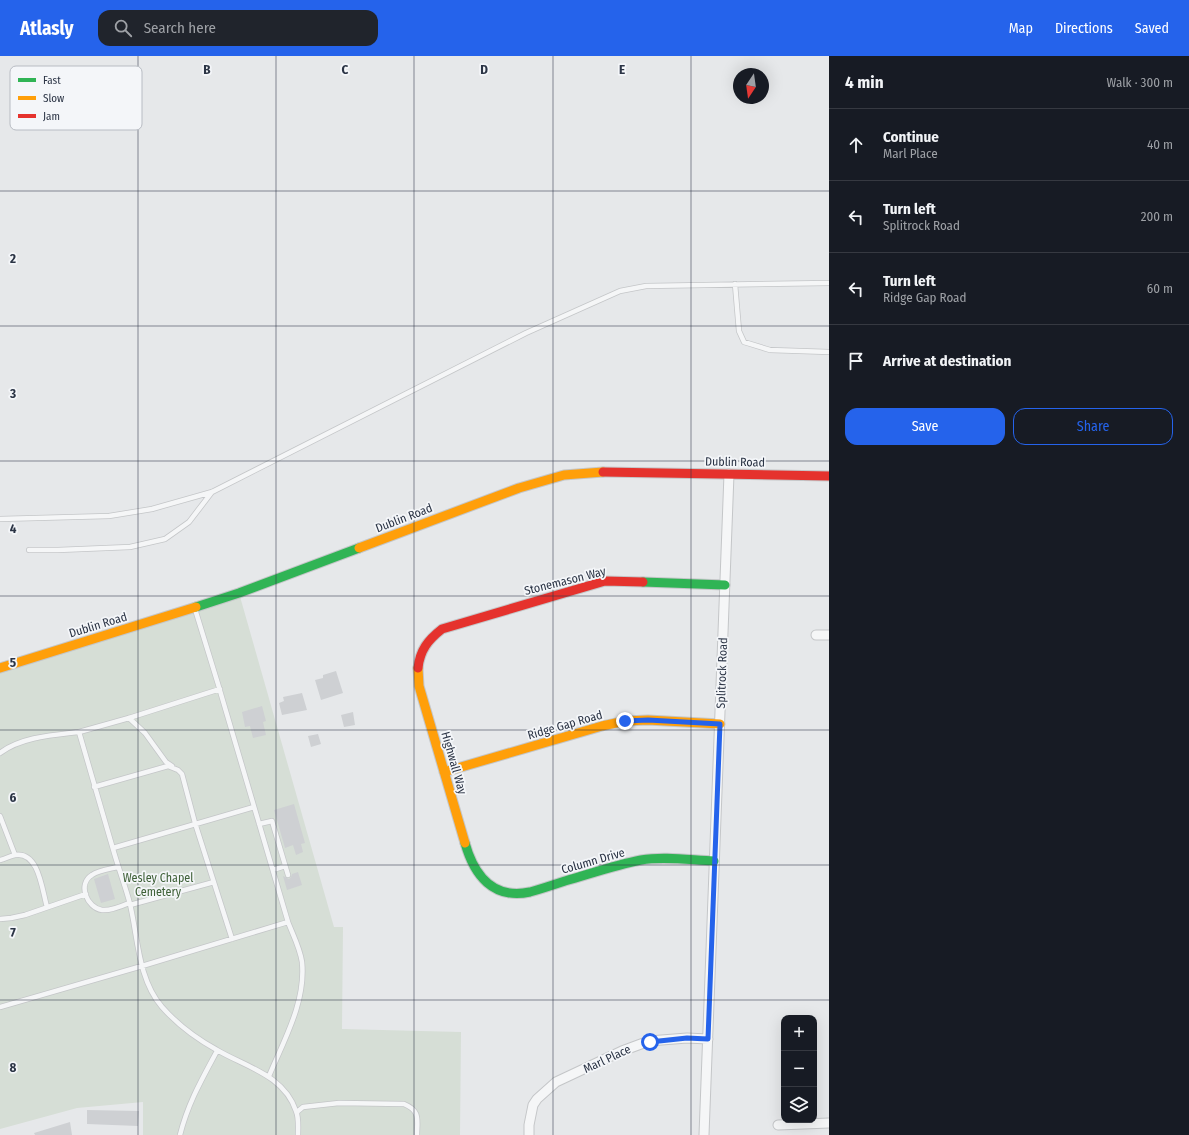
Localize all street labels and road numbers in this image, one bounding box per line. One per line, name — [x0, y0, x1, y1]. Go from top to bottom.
street label: Dublin Road — [705, 454, 765, 470]
street label: Dublin Road — [374, 501, 434, 535]
street label: Stonemason Way — [523, 564, 608, 598]
street label: Dublin Road — [67, 610, 129, 640]
street label: Splitrock Road — [714, 637, 730, 709]
street label: Ridge Gap Road — [526, 708, 604, 742]
street label: Highwall Way — [438, 730, 470, 797]
street label: Column Drive — [560, 845, 626, 877]
street label: Marl Place — [581, 1042, 633, 1076]

